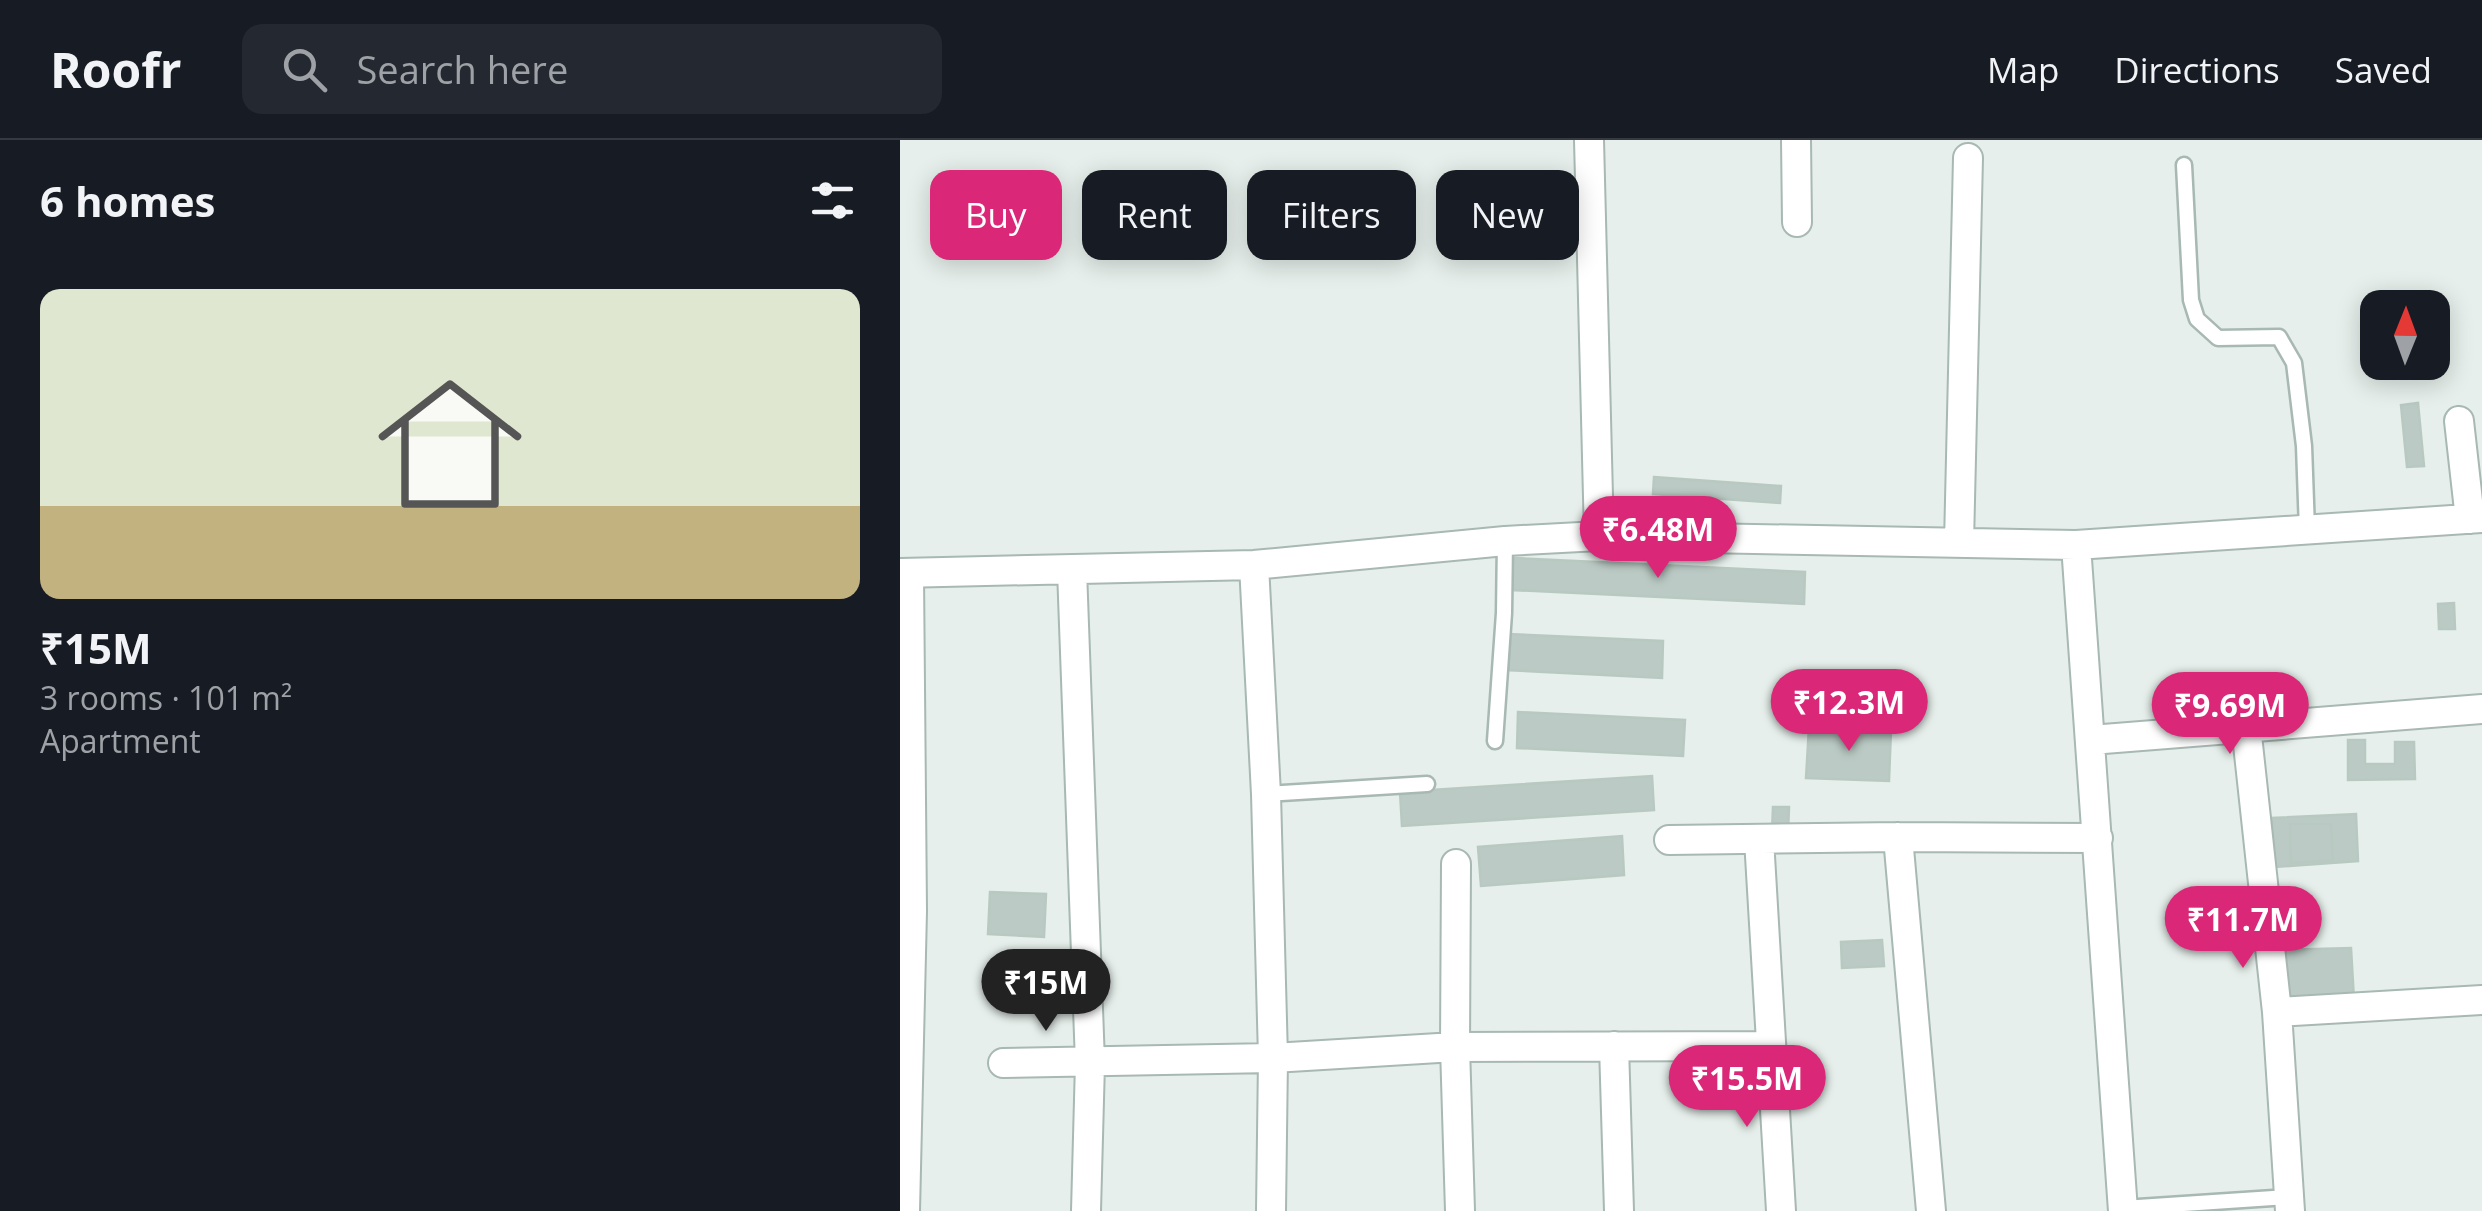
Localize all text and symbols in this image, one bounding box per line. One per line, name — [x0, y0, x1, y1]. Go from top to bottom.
search box — [242, 24, 942, 114]
text: Roofr — [50, 37, 182, 102]
icon: search — [277, 42, 332, 97]
text: Search here — [357, 43, 568, 95]
text: Map — [1987, 46, 2059, 93]
text: Directions — [2114, 46, 2280, 93]
text: Saved — [2335, 46, 2432, 93]
chip: Buy — [930, 170, 1062, 260]
chip: Rent — [1082, 170, 1227, 260]
chip: Filters — [1247, 170, 1416, 260]
chip: New — [1436, 170, 1579, 260]
text: 6 homes — [40, 172, 215, 229]
icon: filters — [805, 173, 860, 228]
north arrow — [2360, 290, 2450, 380]
map controls — [2360, 290, 2450, 380]
icon: home — [360, 354, 540, 534]
pin: ₹6.48M — [1577, 496, 1739, 581]
text: ₹6.48M — [1602, 507, 1714, 550]
text: ₹15M — [40, 619, 152, 676]
pin: ₹12.3M — [1768, 669, 1930, 754]
pin: ₹9.69M — [2149, 672, 2311, 757]
text: 3 rooms · 101 m² — [40, 676, 292, 719]
text: ₹12.3M — [1793, 680, 1905, 723]
text: ₹9.69M — [2174, 683, 2286, 726]
text: Apartment — [40, 719, 201, 762]
pin: ₹11.7M — [2162, 886, 2324, 971]
text: ₹11.7M — [2187, 897, 2299, 940]
pin: ₹15M — [987, 949, 1105, 1034]
text: ₹15M — [1003, 960, 1089, 1003]
pin: ₹15.5M — [1666, 1045, 1828, 1130]
text: ₹15.5M — [1691, 1056, 1803, 1099]

